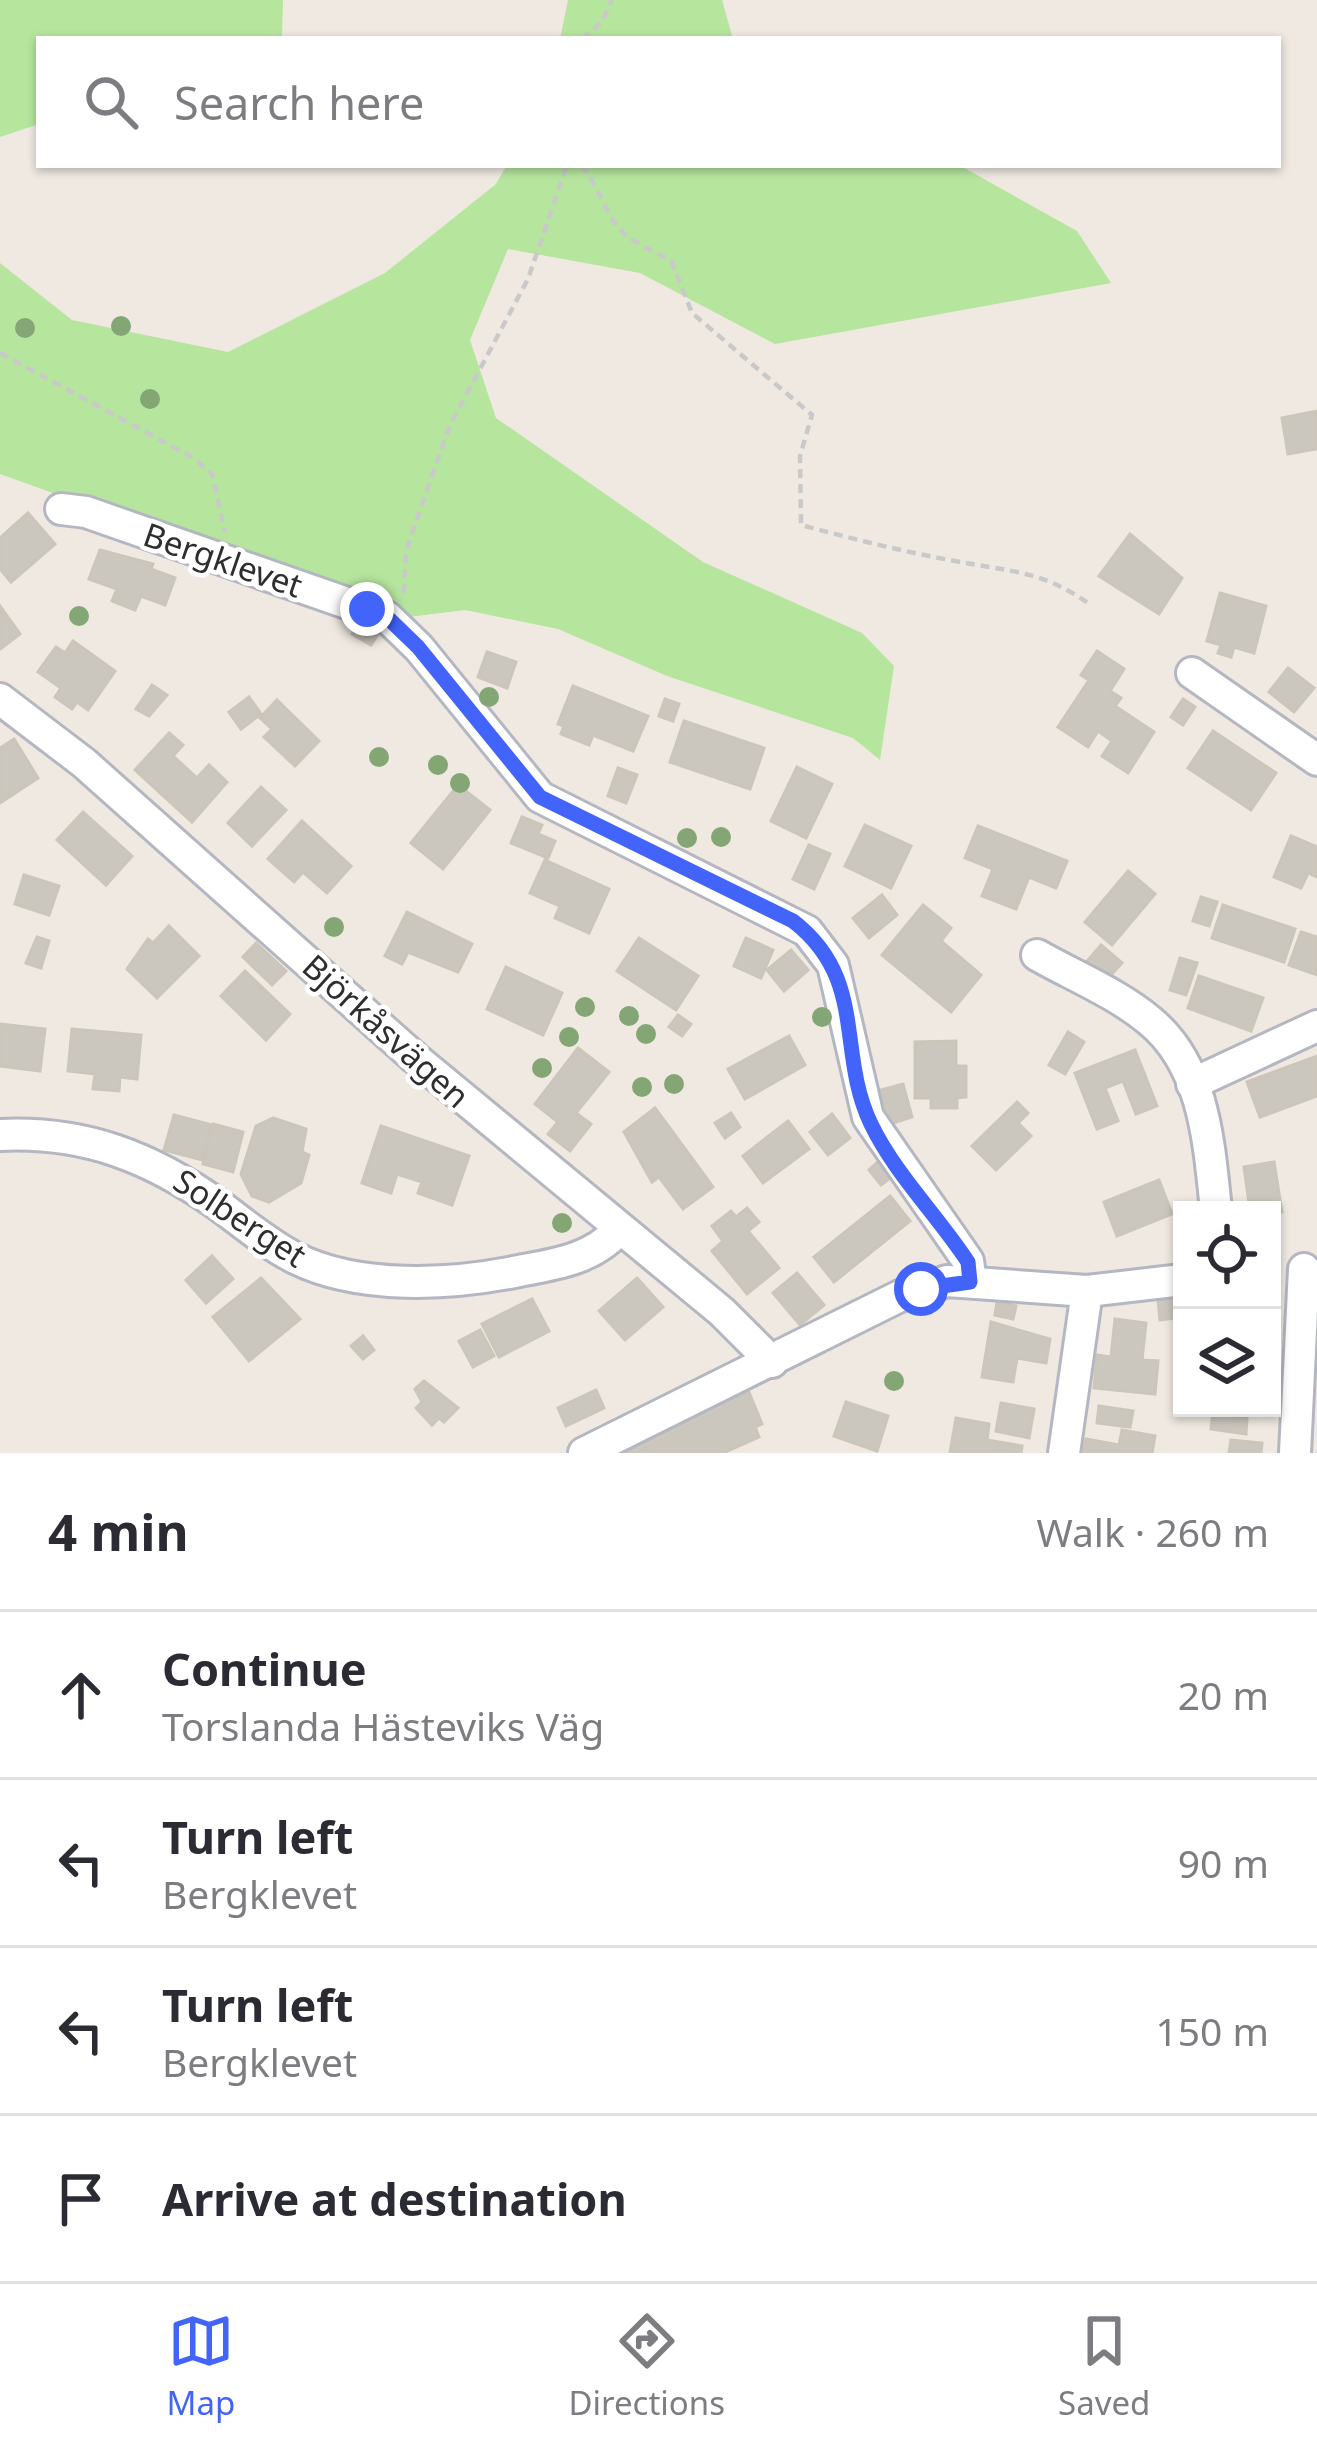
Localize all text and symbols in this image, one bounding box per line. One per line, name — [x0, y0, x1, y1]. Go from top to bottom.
search box — [36, 36, 1281, 168]
icon: search — [78, 69, 144, 135]
text: Search here — [174, 72, 424, 133]
street label: Bergklevet — [138, 511, 309, 608]
route end — [340, 582, 394, 636]
street label: Björkåsvägen — [293, 944, 479, 1118]
street label: Solberget — [165, 1158, 315, 1277]
map controls — [1173, 1201, 1281, 1417]
button: locate — [1173, 1201, 1281, 1309]
route start — [894, 1262, 948, 1316]
button: layers — [1173, 1309, 1281, 1417]
text: 4 min — [48, 1496, 189, 1566]
text: Walk · 260 m — [1036, 1505, 1269, 1558]
text: Continue — [162, 1638, 367, 1699]
icon: ahead — [48, 1662, 114, 1728]
text: 20 m — [1178, 1668, 1269, 1721]
text: Torslanda Hästeviks Väg — [162, 1699, 604, 1752]
text: Turn left — [162, 1806, 353, 1867]
icon: left — [48, 1830, 114, 1896]
text: 90 m — [1178, 1836, 1269, 1889]
text: Bergklevet — [162, 1867, 357, 1920]
text: Turn left — [162, 1974, 353, 2035]
icon: left — [48, 1998, 114, 2064]
text: 150 m — [1155, 2004, 1269, 2057]
text: Bergklevet — [162, 2035, 357, 2088]
icon: arrive — [48, 2166, 114, 2232]
text: Arrive at destination — [162, 2168, 627, 2229]
tab: Map — [167, 2308, 235, 2425]
tab: Directions — [568, 2308, 725, 2425]
tab: Saved — [1058, 2308, 1150, 2425]

